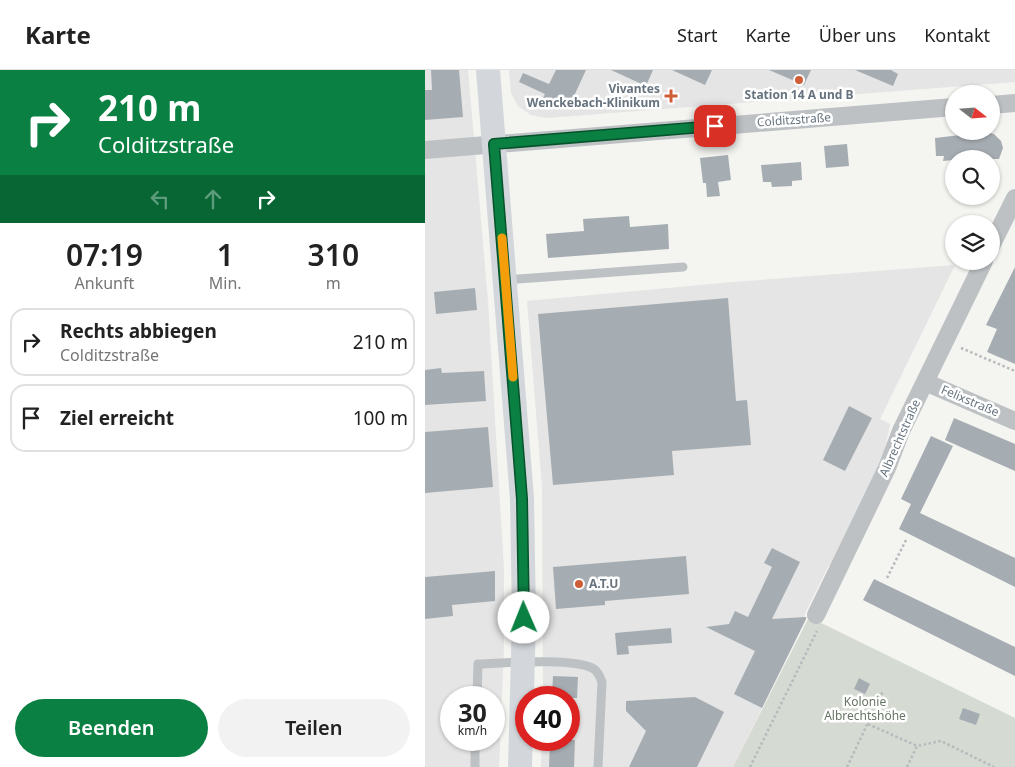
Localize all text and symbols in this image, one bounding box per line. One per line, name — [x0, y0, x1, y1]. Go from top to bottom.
text: Karte — [25, 18, 91, 51]
text: Start — [677, 23, 717, 47]
text: Karte — [745, 23, 791, 47]
text: Über uns — [819, 23, 896, 47]
text: Kontakt — [924, 23, 990, 47]
marker: Station 14 A und B — [793, 74, 805, 86]
place label: Vivantes Wenckebach-Klinikum — [527, 80, 660, 111]
text: 210 m — [98, 84, 201, 131]
north arrow — [945, 85, 1000, 140]
map controls — [945, 85, 1000, 270]
place label: Station 14 A und B — [745, 86, 853, 103]
marker: Vivantes Wenckebach-Klinikum — [664, 89, 678, 103]
icon: right — [15, 90, 80, 155]
pin — [694, 105, 736, 147]
street label: Colditzstraße — [756, 108, 832, 131]
icon: arrive — [701, 112, 729, 140]
text: Colditzstraße — [98, 129, 234, 159]
button: search — [945, 150, 1000, 205]
icon: left — [146, 185, 174, 213]
icon: ahead — [199, 185, 227, 213]
icon: right — [252, 185, 280, 213]
button: layers — [945, 215, 1000, 270]
text: 07:19 — [66, 234, 143, 275]
text: 1 — [217, 234, 234, 275]
text: 310 — [308, 234, 359, 275]
text: Ankunft — [75, 272, 134, 294]
text: Min. — [209, 272, 242, 294]
text: m — [326, 272, 341, 294]
text: Rechts abbiegen — [60, 318, 217, 344]
icon: right — [17, 328, 45, 356]
text: 210 m — [353, 329, 408, 355]
text: Colditzstraße — [60, 344, 159, 366]
street label: Felixstraße — [939, 381, 1002, 420]
street label: Albrechtstraße — [875, 396, 924, 479]
icon: arrive — [17, 404, 45, 432]
text: Ziel erreicht — [60, 405, 174, 431]
text: 100 m — [353, 405, 408, 431]
place label: A.T.U — [589, 575, 618, 592]
marker: A.T.U — [573, 578, 585, 590]
position arrow — [497, 591, 549, 643]
speed limit sign: 40 — [515, 686, 580, 751]
park label: Kolonie Albrechtshöhe — [824, 693, 906, 724]
text: 30 — [458, 695, 487, 729]
button: Beenden — [15, 699, 208, 757]
button: Teilen — [218, 699, 410, 757]
text: km/h — [458, 722, 487, 739]

